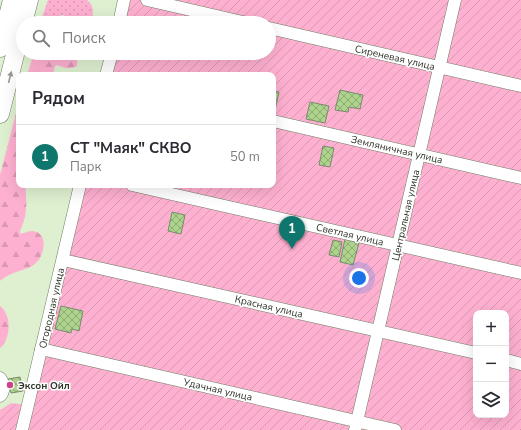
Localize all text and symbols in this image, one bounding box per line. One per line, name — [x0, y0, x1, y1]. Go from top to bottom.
search box — [16, 16, 276, 60]
icon: search — [30, 27, 52, 49]
text: Поиск — [62, 28, 106, 48]
street label: Сиреневая улица — [353, 42, 436, 74]
one-way arrow — [7, 70, 13, 83]
text: Рядом — [32, 87, 85, 110]
street label: Земляничная улица — [349, 133, 444, 167]
text: СТ "Маяк" СКВО — [70, 138, 192, 158]
text: 1 — [41, 148, 49, 166]
text: 50 m — [230, 148, 260, 166]
text: Парк — [70, 158, 101, 176]
street label: Центральная улица — [389, 168, 423, 262]
pin: 1 — [279, 216, 305, 249]
street label: Светлая улица — [315, 220, 385, 250]
street label: Огородная улица — [36, 267, 68, 350]
your location — [349, 268, 369, 288]
street label: Красная улица — [233, 292, 304, 322]
map controls — [473, 310, 509, 418]
button: + — [473, 310, 509, 346]
button: − — [473, 346, 509, 382]
street label: Удачная улица — [181, 375, 254, 405]
place label: Эксон Ойл — [18, 379, 70, 393]
marker: Эксон Ойл — [5, 380, 15, 390]
button: layers — [473, 382, 509, 418]

